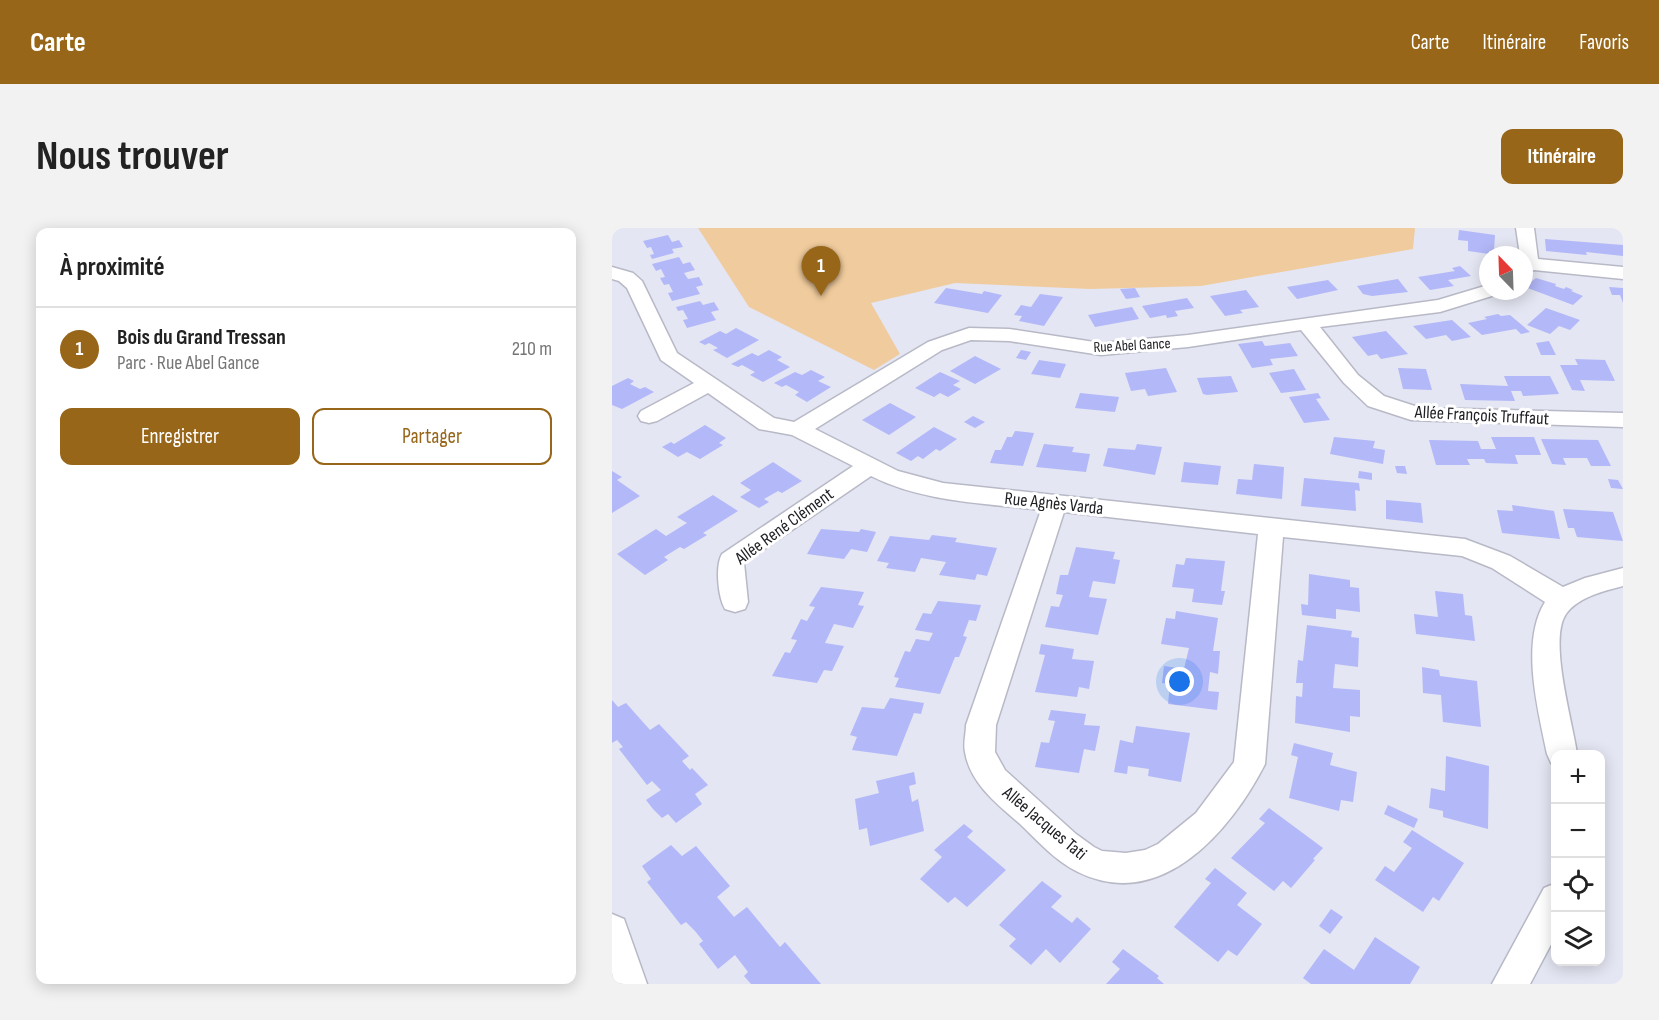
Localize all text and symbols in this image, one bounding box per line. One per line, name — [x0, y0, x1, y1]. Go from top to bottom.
text: Carte — [30, 26, 86, 59]
text: Carte — [1411, 30, 1450, 55]
text: Itinéraire — [1483, 30, 1546, 55]
text: Favoris — [1579, 30, 1629, 55]
button: Itinéraire — [1501, 129, 1623, 184]
text: Nous trouver — [36, 131, 229, 182]
north arrow — [1479, 246, 1533, 300]
pin: 1 — [802, 247, 840, 296]
text: À proximité — [60, 252, 165, 283]
text: Bois du Grand Tressan — [117, 324, 286, 351]
street label: Rue Abel Gance — [1093, 334, 1171, 357]
text: 1 — [76, 337, 83, 361]
text: 210 m — [512, 337, 552, 361]
text: Parc · Rue Abel Gance — [117, 351, 260, 375]
street label: Allée François Truffaut — [1413, 401, 1550, 430]
button: Enregistrer — [60, 408, 300, 465]
button: Partager — [312, 408, 552, 465]
street label: Allée René Clément — [730, 483, 838, 570]
street label: Rue Agnès Varda — [1004, 488, 1104, 519]
your location — [1165, 667, 1194, 696]
map controls — [1551, 750, 1605, 966]
button: + — [1551, 750, 1605, 804]
street label: Allée Jacques Tati — [998, 782, 1091, 865]
button: − — [1551, 804, 1605, 858]
button: locate — [1551, 858, 1605, 912]
button: layers — [1551, 912, 1605, 966]

